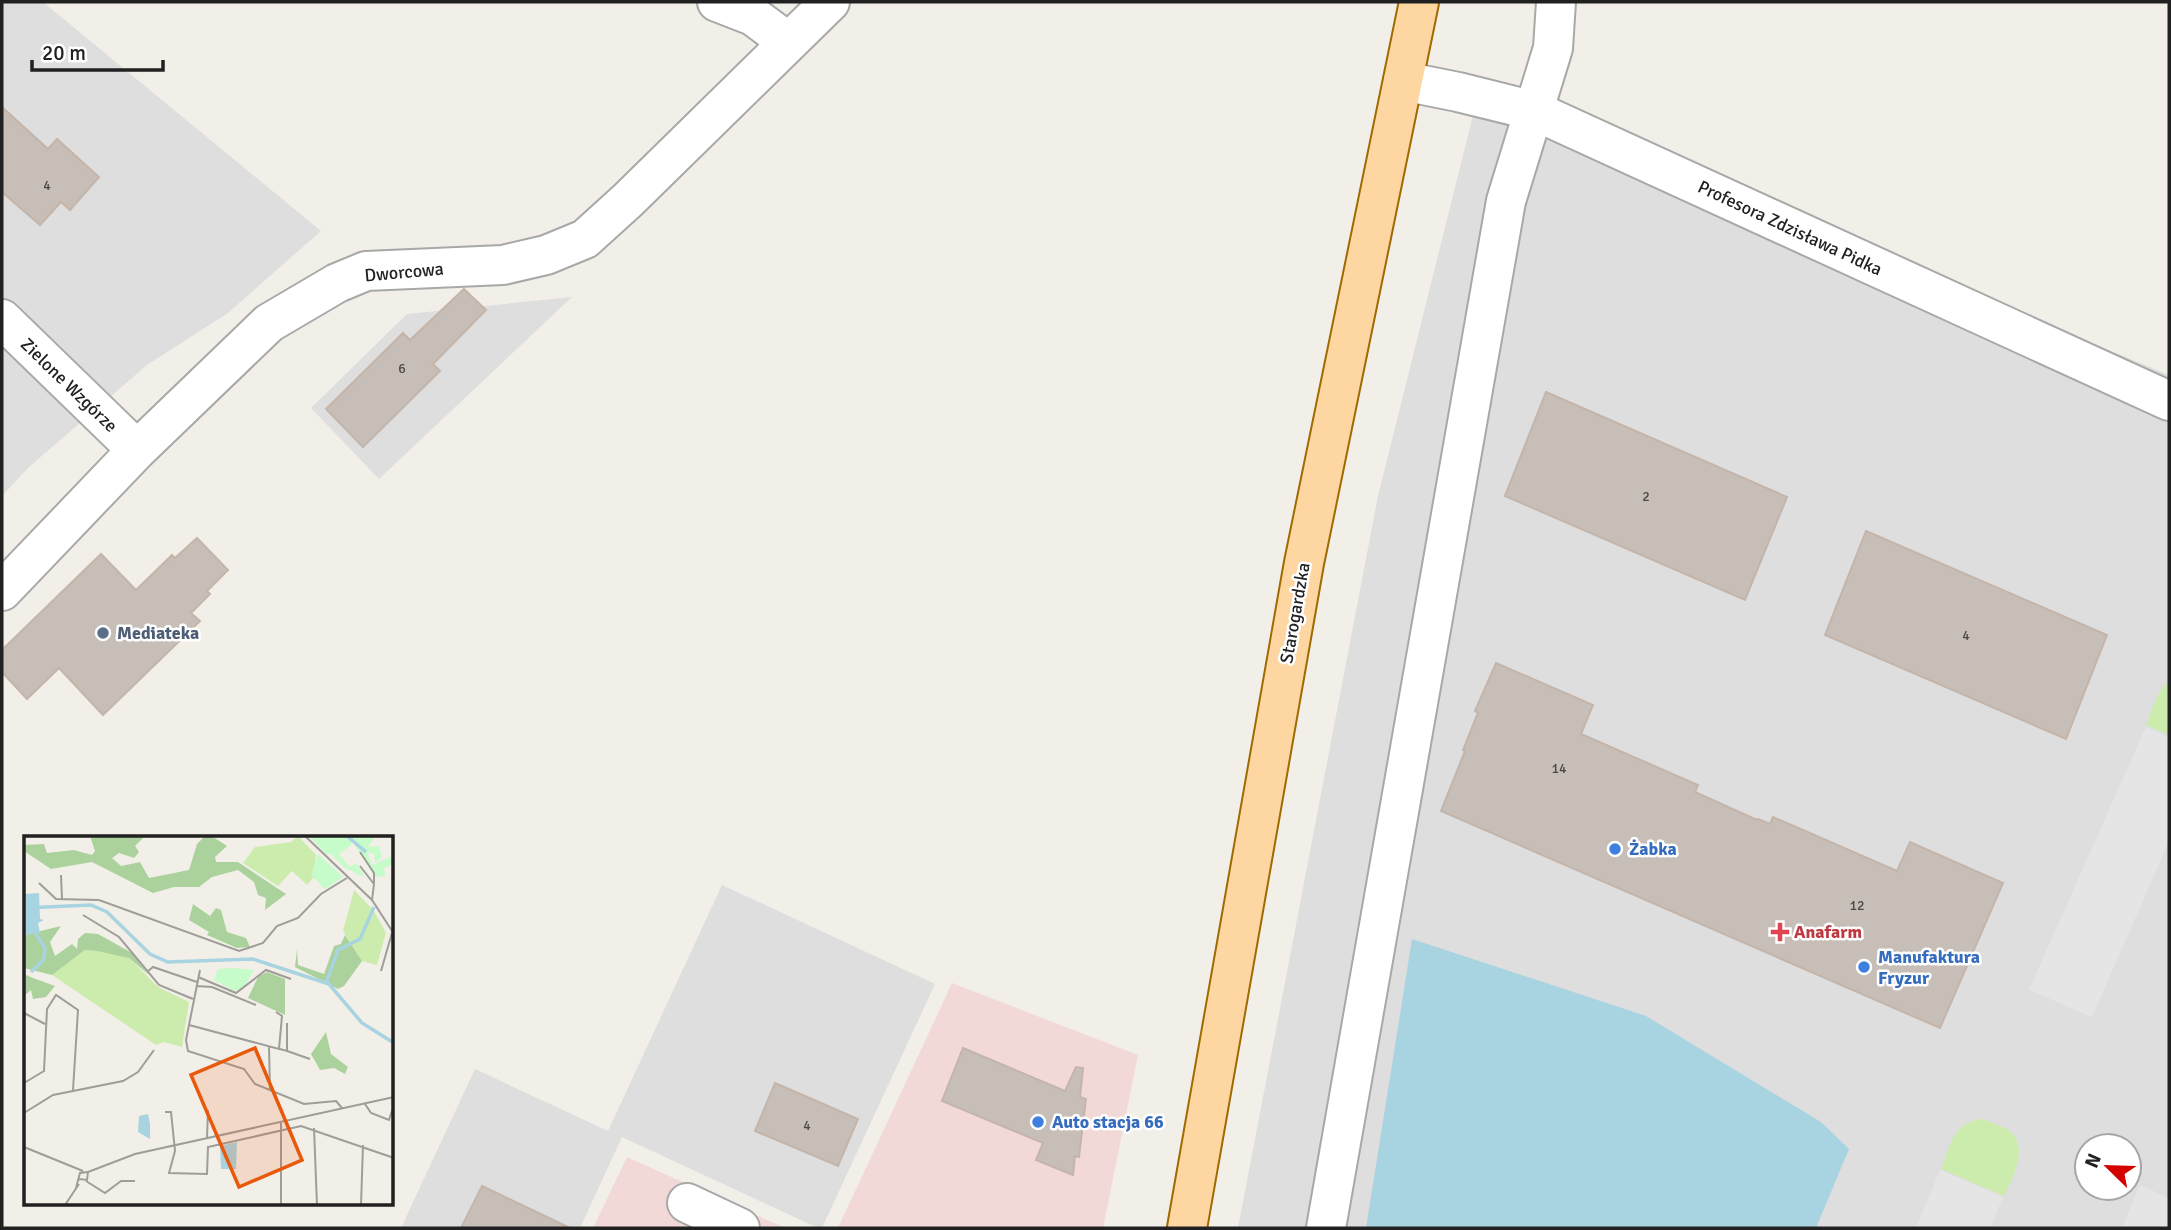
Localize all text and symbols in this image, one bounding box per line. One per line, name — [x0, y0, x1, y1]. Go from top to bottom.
scale bar — [32, 28, 163, 72]
text: 20 m — [42, 40, 86, 66]
street label: Profesora Zdzisława Pidka — [1694, 176, 1886, 280]
house number: 4 — [43, 177, 51, 194]
street label: Dworcowa — [363, 258, 445, 286]
street label: Zielone Wzgórze — [16, 333, 122, 437]
house number: 6 — [398, 360, 406, 377]
house number: 2 — [1642, 488, 1650, 505]
street label: Starogardzka — [1275, 561, 1315, 665]
place label: Mediateka — [117, 622, 199, 644]
marker: Mediateka — [95, 625, 111, 641]
house number: 4 — [1962, 627, 1970, 644]
house number: 14 — [1551, 760, 1567, 777]
inset map — [24, 836, 394, 1206]
place label: Żabka — [1629, 838, 1677, 860]
marker: Żabka — [1607, 841, 1623, 857]
house number: 12 — [1849, 897, 1865, 914]
place label: Anafarm — [1794, 921, 1862, 943]
marker: Anafarm — [1772, 924, 1788, 940]
place label: Manufaktura Fryzur — [1878, 946, 1980, 989]
marker: Manufaktura Fryzur — [1856, 959, 1872, 975]
place label: Auto stacja 66 — [1052, 1111, 1164, 1133]
marker: Auto stacja 66 — [1030, 1114, 1046, 1130]
house number: 4 — [803, 1117, 811, 1134]
north arrow — [2073, 1132, 2143, 1202]
text: N — [2080, 1150, 2107, 1172]

